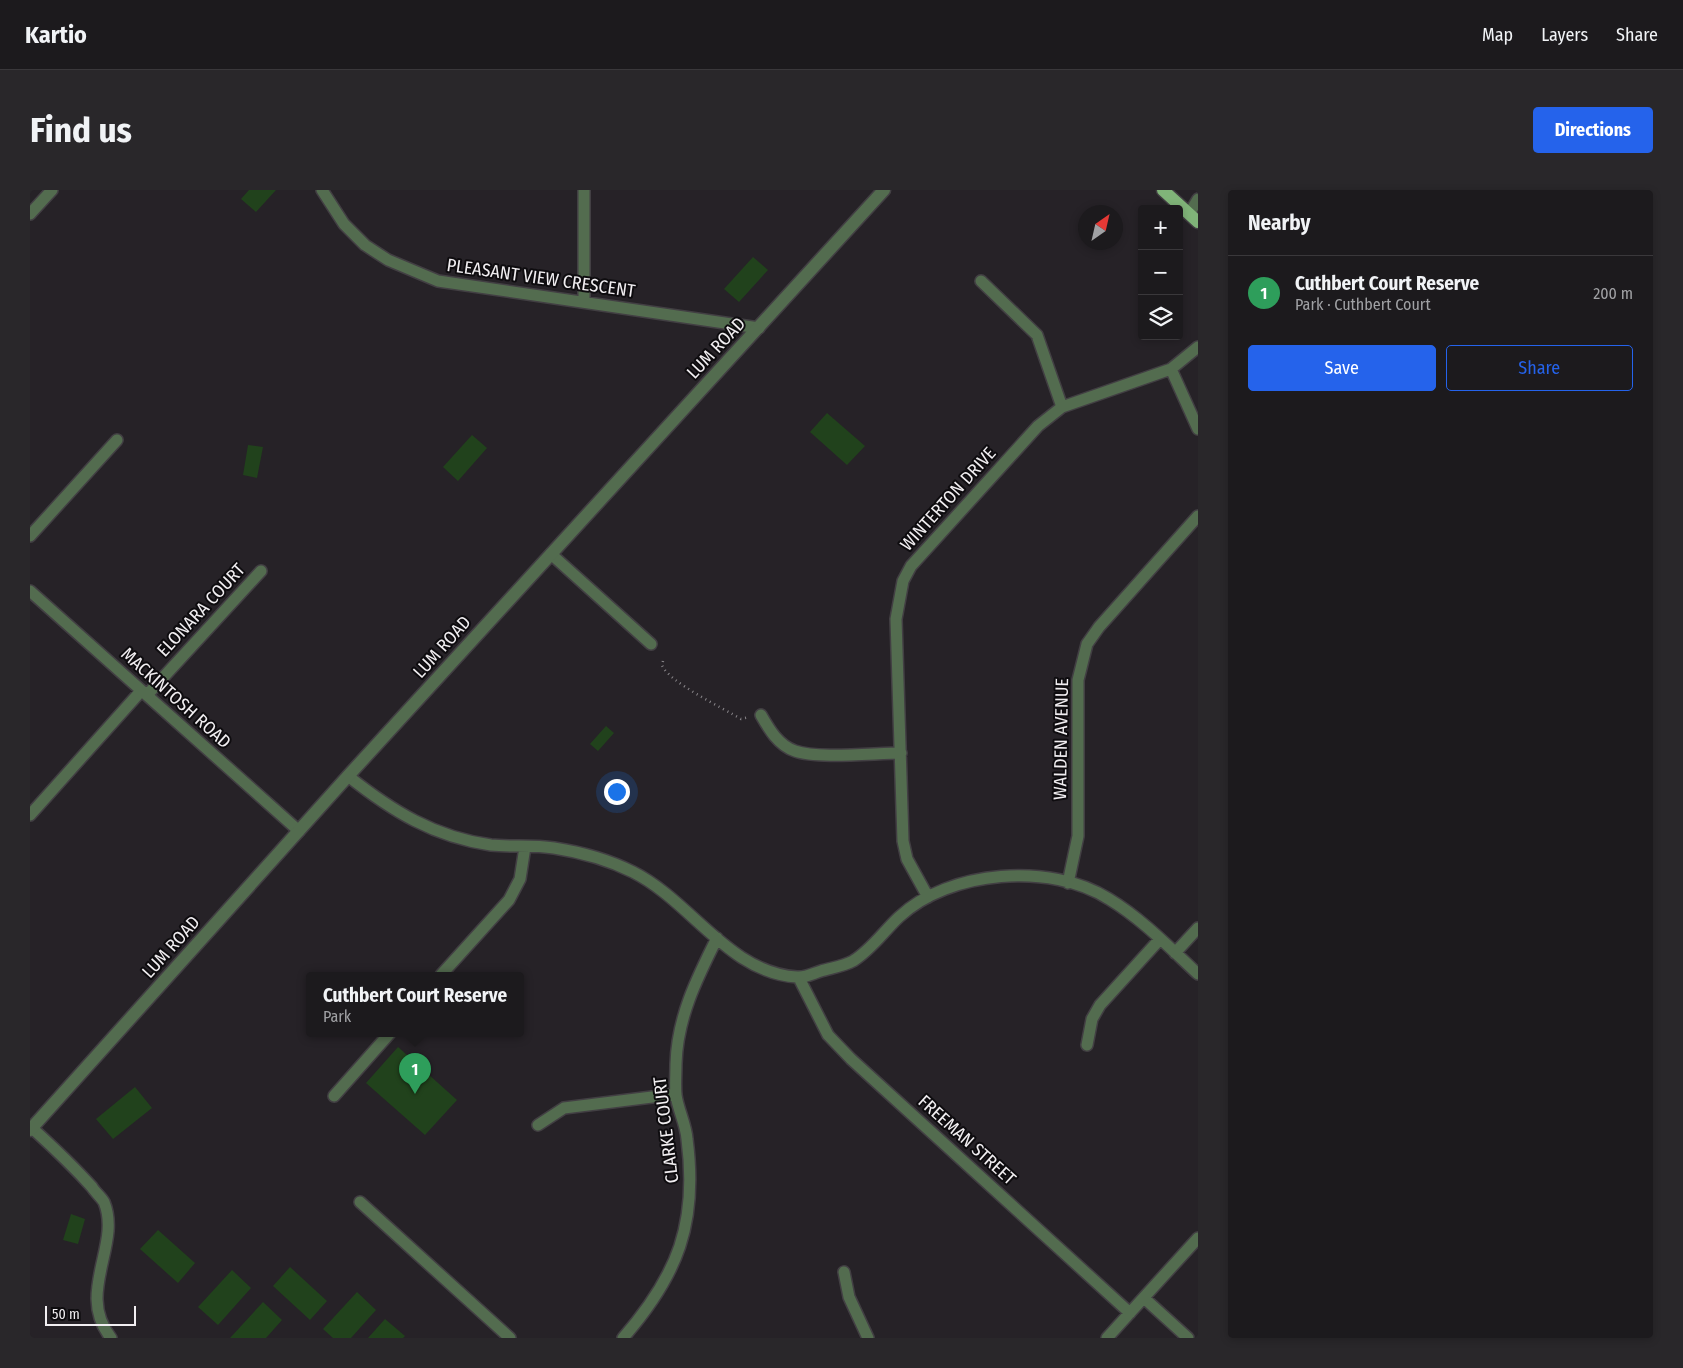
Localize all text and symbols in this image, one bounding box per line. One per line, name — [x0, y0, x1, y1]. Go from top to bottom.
text: Kartio — [25, 21, 87, 49]
text: Map — [1482, 24, 1513, 46]
text: Layers — [1541, 24, 1588, 46]
text: Share — [1616, 24, 1658, 46]
button: Directions — [1533, 107, 1653, 153]
text: Find us — [30, 109, 132, 151]
north arrow — [1078, 205, 1123, 250]
map controls — [1138, 205, 1183, 340]
button: + — [1138, 205, 1183, 250]
text: Nearby — [1248, 210, 1310, 236]
button: − — [1138, 250, 1183, 295]
street label: PLEASANT VIEW CRESCENT — [445, 254, 637, 302]
text: Cuthbert Court Reserve — [1295, 272, 1479, 295]
text: 1 — [1261, 284, 1267, 303]
text: 200 m — [1593, 284, 1633, 303]
button: layers — [1138, 295, 1183, 340]
text: Park · Cuthbert Court — [1295, 295, 1431, 314]
street label: LUM ROAD — [682, 313, 750, 383]
button: Save — [1248, 345, 1436, 391]
button: Share — [1446, 345, 1633, 391]
street label: WINTERTON DRIVE — [896, 443, 1000, 555]
street label: ELONARA COURT — [152, 558, 250, 661]
street label: LUM ROAD — [408, 611, 476, 683]
street label: MACKINTOSH ROAD — [117, 643, 235, 753]
street label: WALDEN AVENUE — [1049, 678, 1073, 800]
your location — [604, 779, 630, 805]
street label: LUM ROAD — [137, 911, 205, 983]
popup — [306, 972, 524, 1037]
text: Cuthbert Court Reserve — [323, 984, 507, 1007]
text: Park — [323, 1007, 351, 1026]
pin: 1 — [399, 1053, 431, 1094]
street label: CLARKE COURT — [648, 1075, 683, 1184]
street label: FREEMAN STREET — [914, 1090, 1021, 1190]
scale bar — [45, 1303, 136, 1326]
text: 50 m — [52, 1306, 80, 1323]

